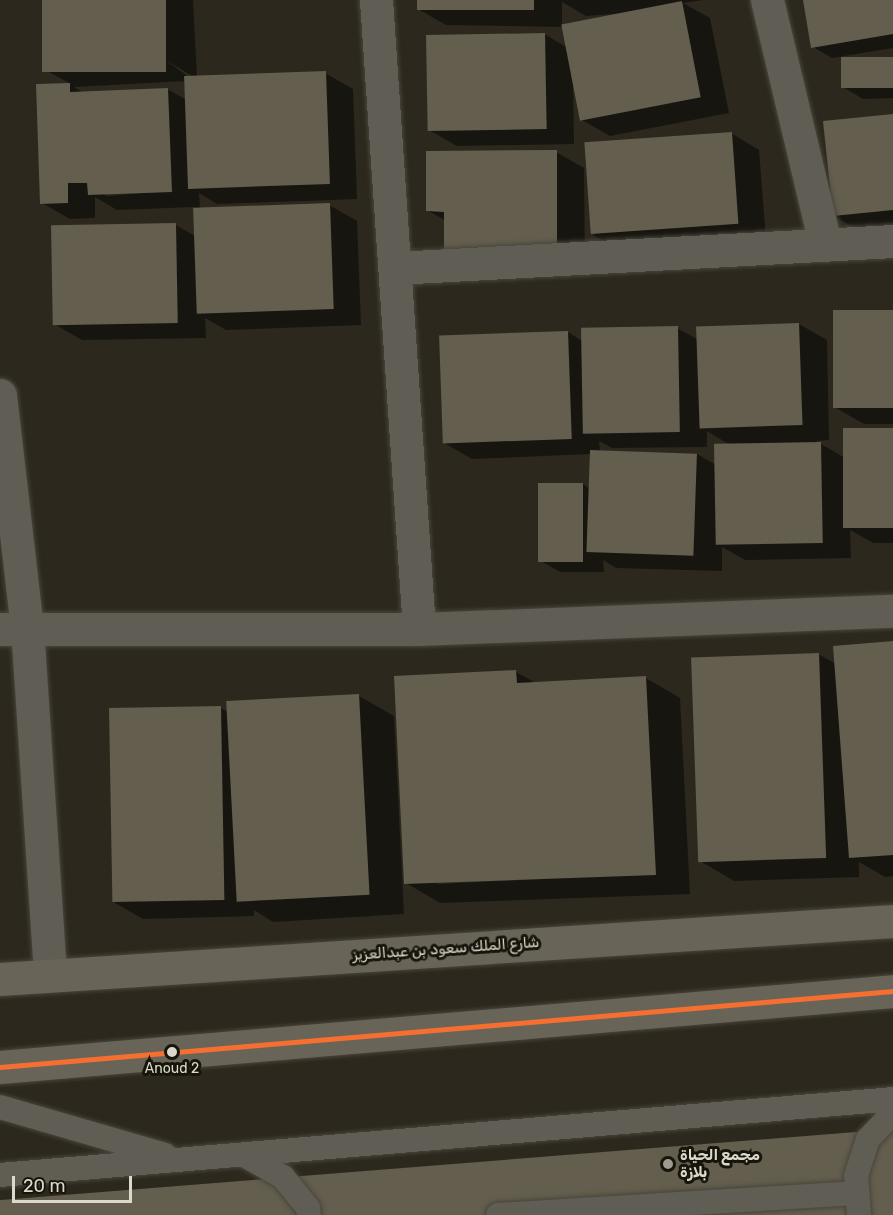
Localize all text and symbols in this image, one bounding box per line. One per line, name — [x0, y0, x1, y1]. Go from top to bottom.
street label: شارع الملك سعود بن عبدالعزيز — [352, 933, 540, 965]
marker: Anoud 2 — [166, 1046, 178, 1058]
place label: Anoud 2 — [145, 1061, 199, 1077]
place label: مجمع الحياة بلازة — [680, 1146, 760, 1181]
marker: مجمع الحياة بلازة — [661, 1157, 675, 1171]
scale bar — [15, 1164, 135, 1202]
text: 20 m — [23, 1175, 65, 1197]

